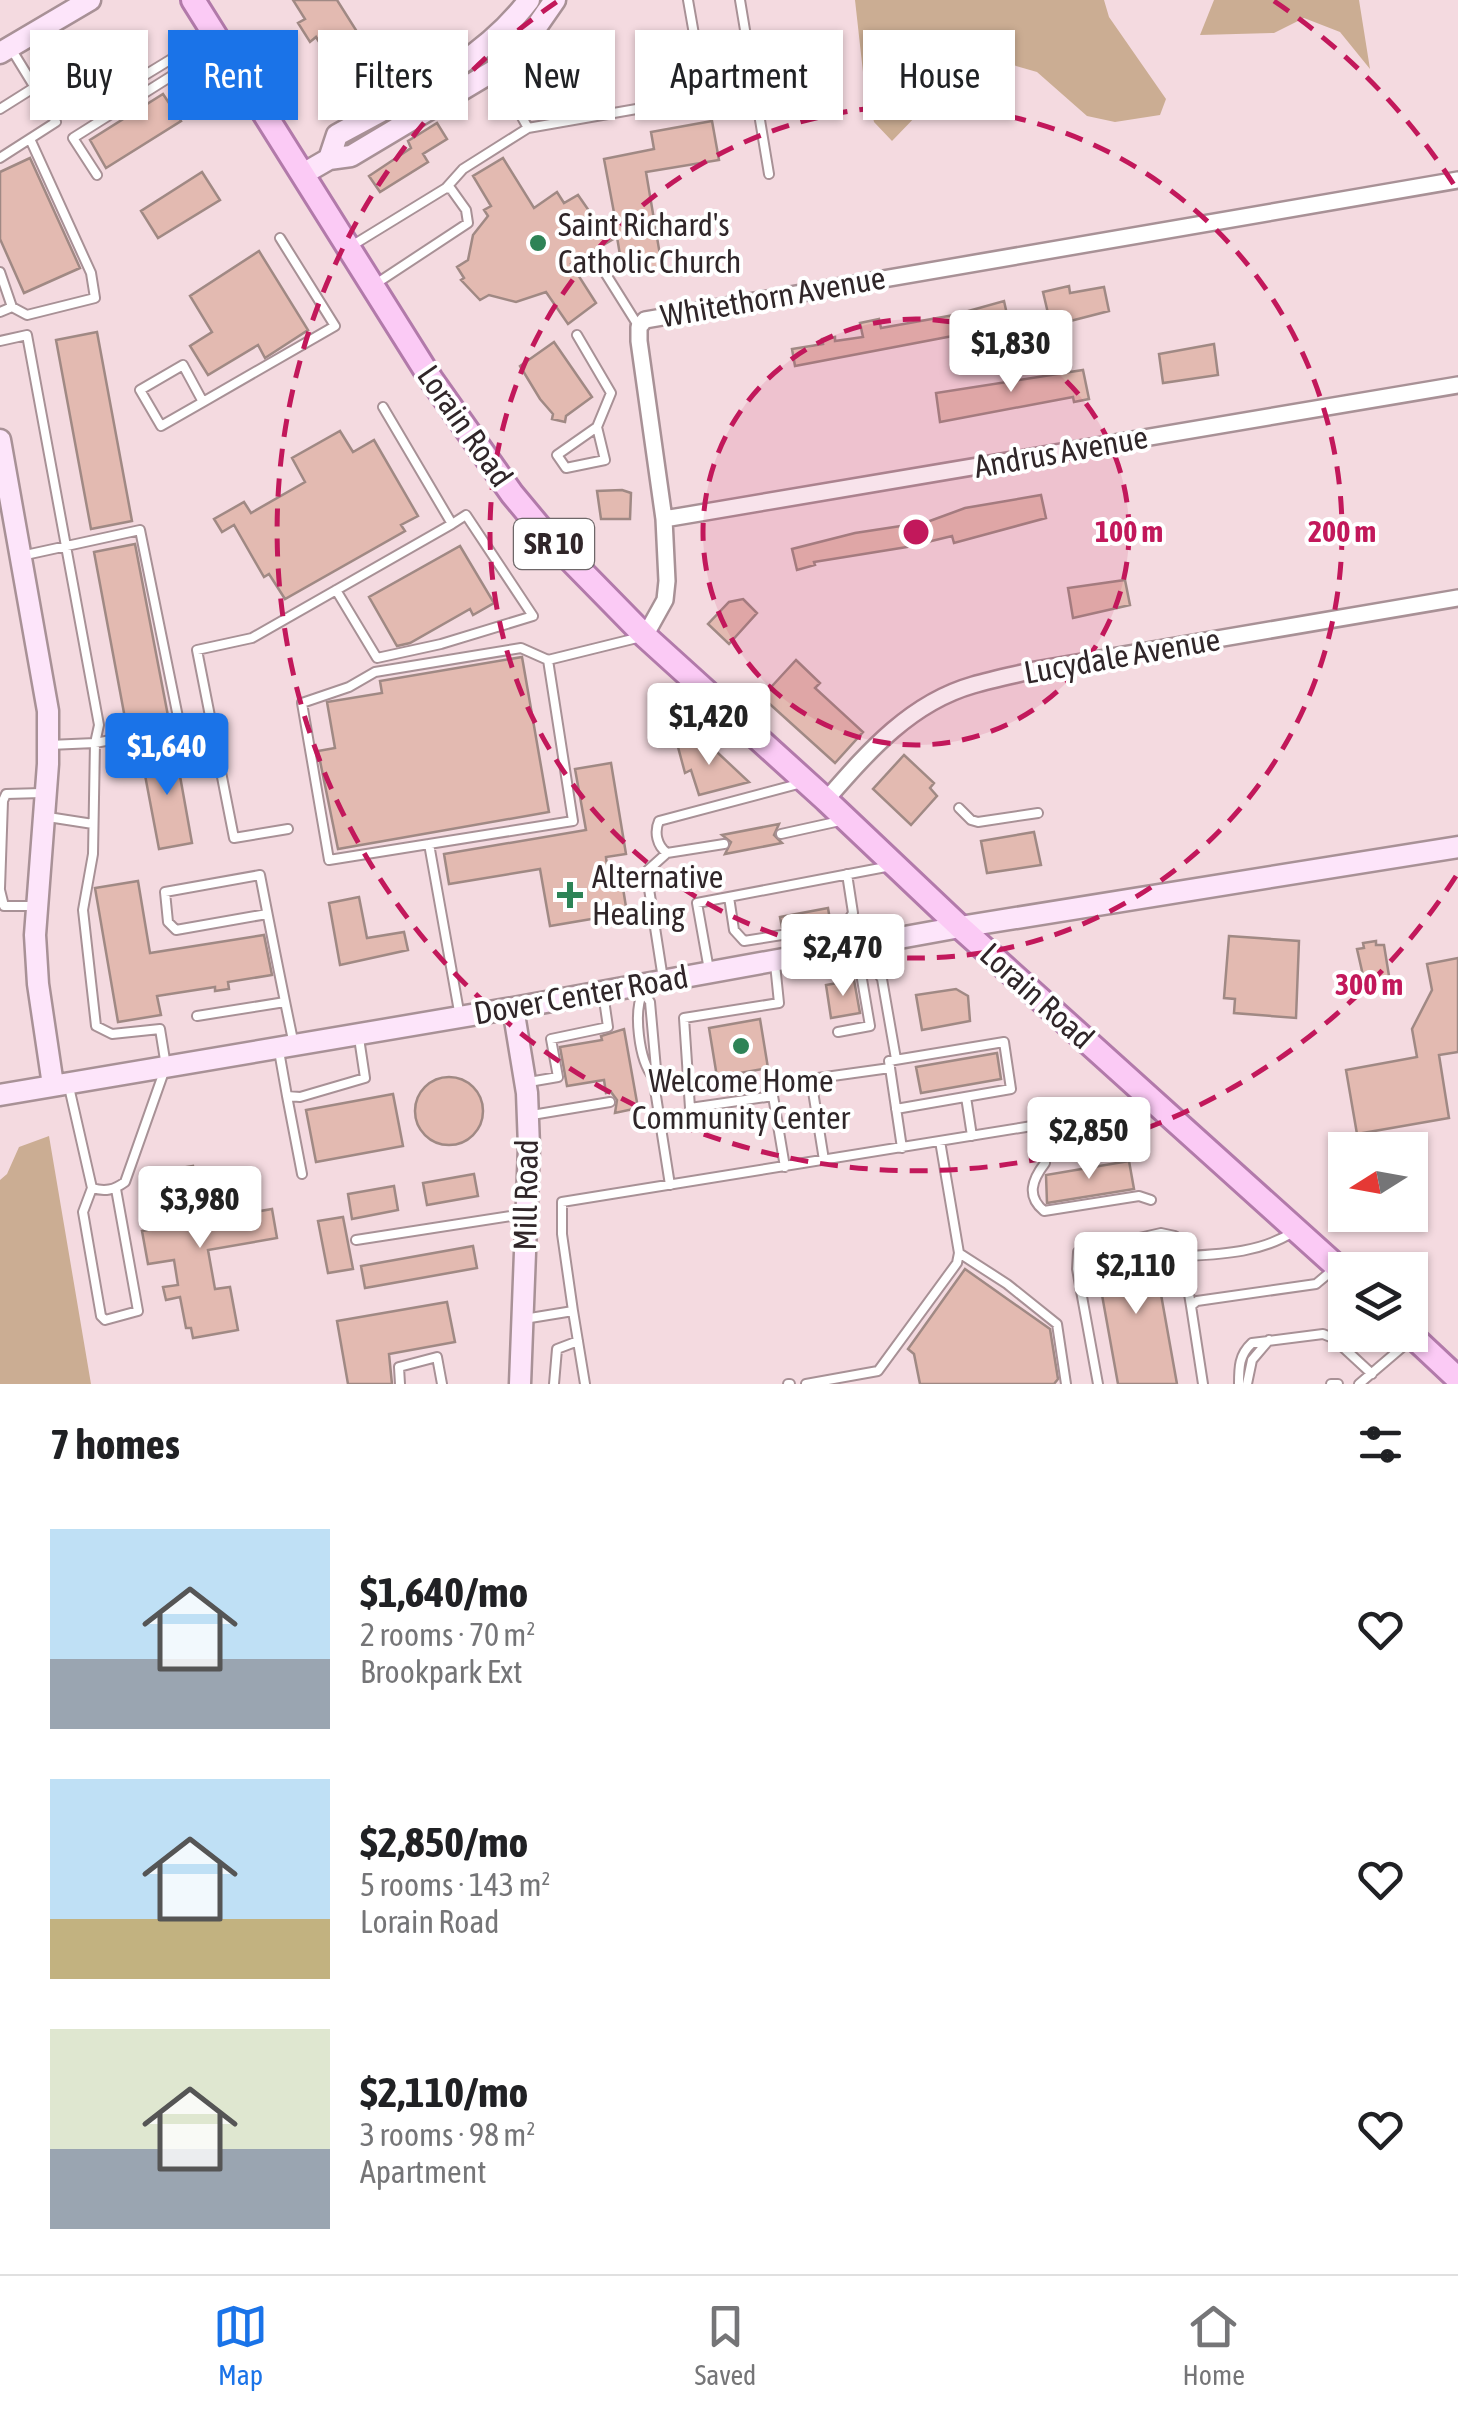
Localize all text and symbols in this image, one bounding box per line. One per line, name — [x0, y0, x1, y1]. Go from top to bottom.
chip: Buy — [30, 30, 148, 120]
chip: Rent — [168, 30, 298, 120]
chip: Filters — [318, 30, 468, 120]
chip: New — [488, 30, 615, 120]
chip: Apartment — [635, 30, 843, 120]
chip: House — [863, 30, 1015, 120]
place label: Saint Richard's Catholic Church — [558, 206, 741, 280]
marker: Saint Richard's Catholic Church — [527, 232, 549, 254]
street label: Whitethorn Avenue — [658, 259, 888, 334]
pin: $1,830 — [930, 310, 1092, 395]
text: $1,830 — [971, 324, 1051, 361]
street label: Lorain Road — [410, 358, 521, 493]
street label: Andrus Avenue — [971, 418, 1151, 485]
centre of rings — [898, 514, 934, 550]
text: 100 m — [1095, 514, 1163, 548]
text: 200 m — [1308, 514, 1376, 548]
road number: SR 10 — [514, 519, 594, 569]
street label: Lucydale Avenue — [1021, 620, 1223, 691]
pin: $1,420 — [628, 683, 790, 768]
text: $1,420 — [669, 697, 749, 734]
pin: $1,640 — [86, 713, 248, 798]
text: $1,640 — [127, 727, 207, 764]
place label: Alternative Healing — [592, 858, 723, 932]
marker: Alternative Healing — [557, 882, 583, 908]
pin: $2,470 — [762, 914, 924, 999]
text: $2,470 — [803, 928, 883, 965]
street label: Lorain Road — [973, 935, 1102, 1056]
street label: Dover Center Road — [471, 957, 691, 1032]
text: 300 m — [1335, 967, 1403, 1001]
marker: Welcome Home Community Center — [730, 1035, 752, 1057]
place label: Welcome Home Community Center — [632, 1062, 851, 1136]
pin: $2,850 — [1008, 1097, 1170, 1182]
text: $2,850 — [1049, 1111, 1129, 1148]
north arrow — [1328, 1132, 1428, 1232]
map controls — [1328, 1132, 1428, 1352]
street label: Mill Road — [506, 1139, 545, 1251]
pin: $3,980 — [119, 1166, 281, 1251]
text: $3,980 — [160, 1180, 240, 1217]
pin: $2,110 — [1055, 1232, 1217, 1317]
text: $2,110 — [1096, 1246, 1176, 1283]
button: layers — [1328, 1252, 1428, 1352]
icon: filters — [1353, 1417, 1408, 1472]
text: 7 homes — [50, 1420, 180, 1468]
text: $1,640/mo — [360, 1568, 528, 1616]
icon: home — [130, 1569, 250, 1689]
icon: heart — [1353, 1602, 1408, 1657]
text: 2 rooms · 70 m² — [360, 1616, 535, 1653]
text: Brookpark Ext — [360, 1653, 523, 1690]
text: $2,850/mo — [360, 1818, 528, 1866]
icon: home — [130, 1819, 250, 1939]
icon: heart — [1353, 1852, 1408, 1907]
text: 5 rooms · 143 m² — [360, 1866, 550, 1903]
text: Lorain Road — [360, 1903, 499, 1940]
text: $2,110/mo — [360, 2068, 528, 2116]
icon: home — [130, 2069, 250, 2189]
icon: heart — [1353, 2102, 1408, 2157]
text: 3 rooms · 98 m² — [360, 2116, 535, 2153]
text: Apartment — [360, 2153, 486, 2190]
tab: Map — [213, 2299, 268, 2391]
tab: Saved — [694, 2299, 756, 2391]
tab: Home — [1183, 2299, 1245, 2391]

